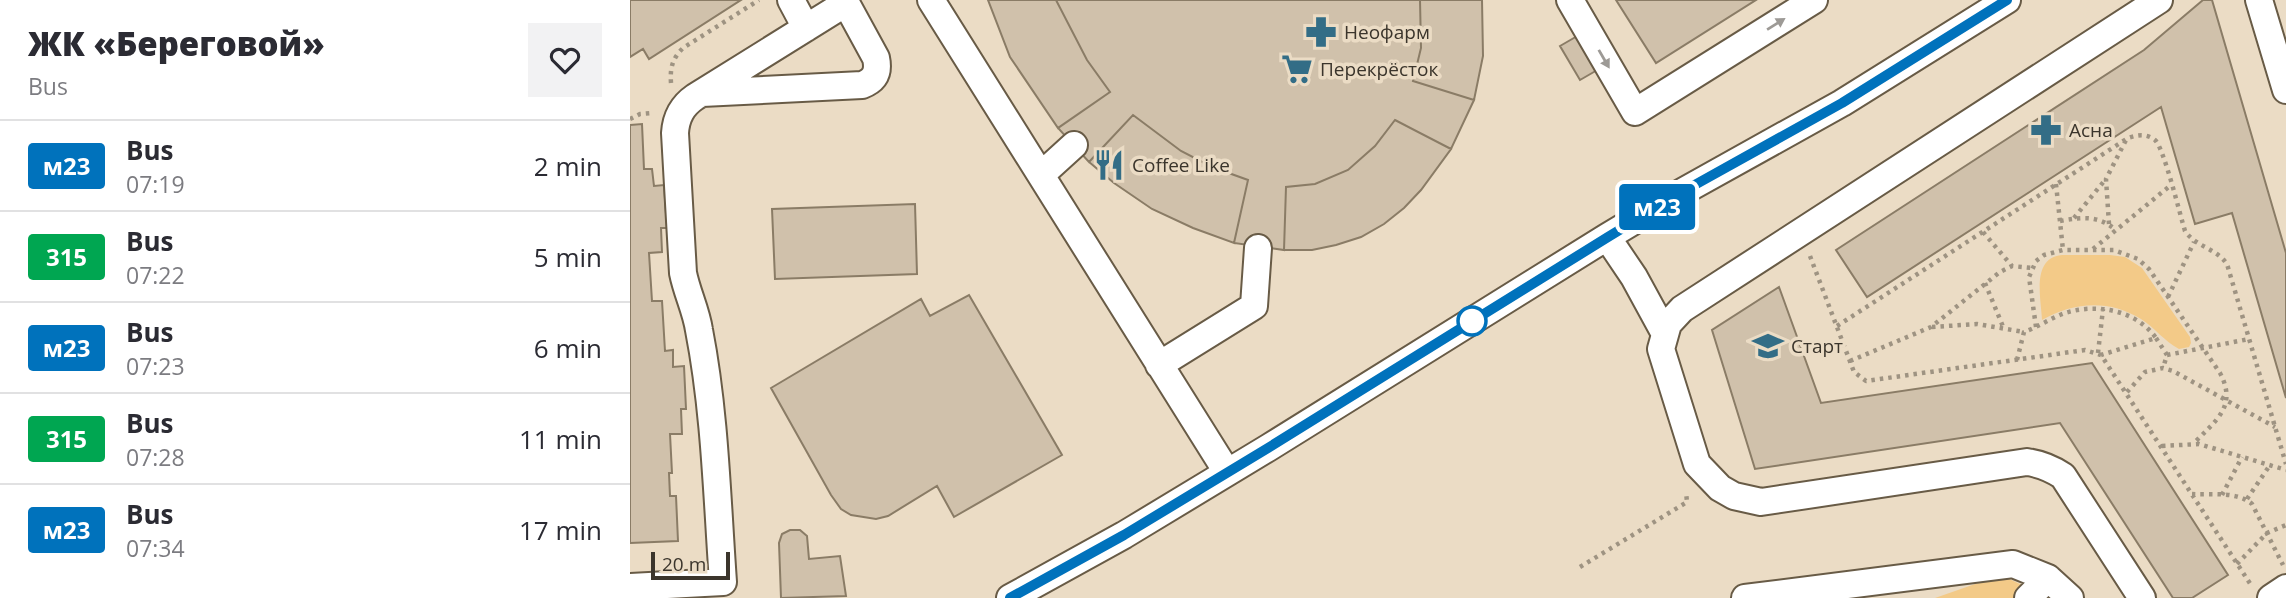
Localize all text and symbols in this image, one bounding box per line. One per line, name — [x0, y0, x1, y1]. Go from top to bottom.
pharmacy icon: Неофарм — [1304, 15, 1338, 49]
one-way arrow — [1766, 17, 1785, 30]
place label: Неофарм — [1344, 19, 1430, 45]
text: ЖК «Береговой» — [28, 21, 325, 66]
button: heart — [528, 23, 602, 97]
one-way arrow — [1598, 50, 1610, 69]
supermarket icon: Перекрёсток — [1280, 52, 1314, 86]
place label: Перекрёсток — [1320, 56, 1438, 82]
text: Bus — [28, 70, 68, 102]
pharmacy icon: Асна — [2029, 113, 2063, 147]
place label: Асна — [2069, 117, 2113, 143]
text: Bus — [126, 132, 173, 168]
text: 2 min — [534, 148, 602, 184]
restaurant icon: Coffee Like — [1092, 148, 1126, 182]
text: м23 — [43, 149, 90, 182]
place label: Coffee Like — [1132, 152, 1230, 178]
text: 07:19 — [126, 168, 185, 200]
line badge: м23 — [1617, 184, 1697, 230]
text: м23 — [1633, 190, 1681, 223]
text: Bus — [126, 223, 173, 259]
text: 5 min — [534, 239, 602, 275]
text: 315 — [46, 240, 87, 273]
text: 07:22 — [126, 259, 185, 291]
unlabelled marker — [1457, 306, 1487, 336]
text: Bus — [126, 314, 173, 350]
school or university icon: Старт — [1751, 329, 1785, 363]
text: 6 min — [534, 330, 602, 366]
text: м23 — [43, 331, 90, 364]
place label: Старт — [1791, 333, 1843, 359]
text: 07:23 — [126, 350, 185, 382]
text: Bus — [126, 405, 173, 441]
text: 11 min — [519, 421, 602, 457]
text: 315 — [46, 422, 87, 455]
text: 07:28 — [126, 441, 185, 473]
text: Bus — [126, 496, 173, 532]
text: 17 min — [519, 512, 602, 548]
text: м23 — [43, 513, 90, 546]
text: 07:34 — [126, 532, 185, 564]
scale bar — [651, 549, 730, 581]
text: 20 m — [662, 551, 706, 577]

